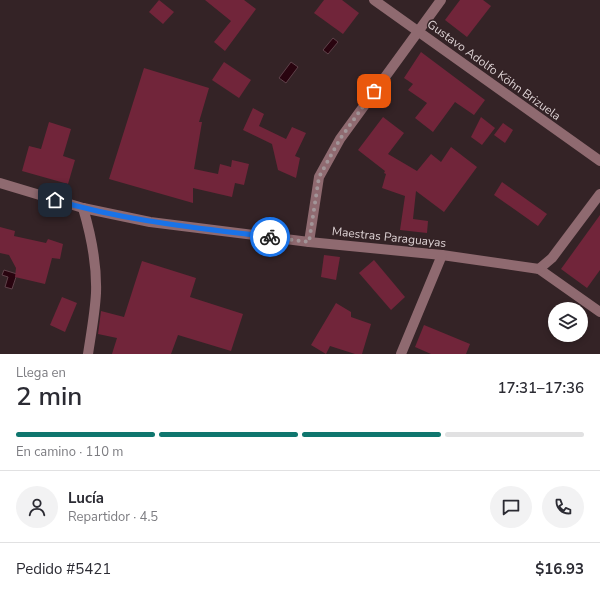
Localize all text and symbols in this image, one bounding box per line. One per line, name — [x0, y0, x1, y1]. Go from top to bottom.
street label: Gustavo Adolfo Köhn Brizuela — [424, 16, 564, 124]
pin — [357, 74, 391, 108]
icon: bag — [363, 80, 385, 102]
pin — [38, 183, 72, 217]
icon: home — [44, 189, 66, 211]
courier — [250, 217, 290, 257]
street label: Maestras Paraguayas — [331, 223, 447, 251]
icon: bike — [259, 226, 281, 248]
map controls — [548, 302, 588, 342]
button: layers — [548, 302, 588, 342]
text: Llega en — [16, 364, 66, 382]
text: 17:31–17:36 — [497, 378, 584, 398]
text: 2 min — [16, 379, 82, 414]
text: En camino · 110 m — [16, 443, 123, 461]
button: person — [16, 486, 58, 528]
button: chat — [490, 486, 532, 528]
button: phone — [542, 486, 584, 528]
text: Lucía — [68, 488, 104, 508]
text: Repartidor · 4.5 — [68, 508, 158, 526]
text: Pedido #5421 — [16, 559, 111, 579]
text: $16.93 — [535, 559, 584, 579]

